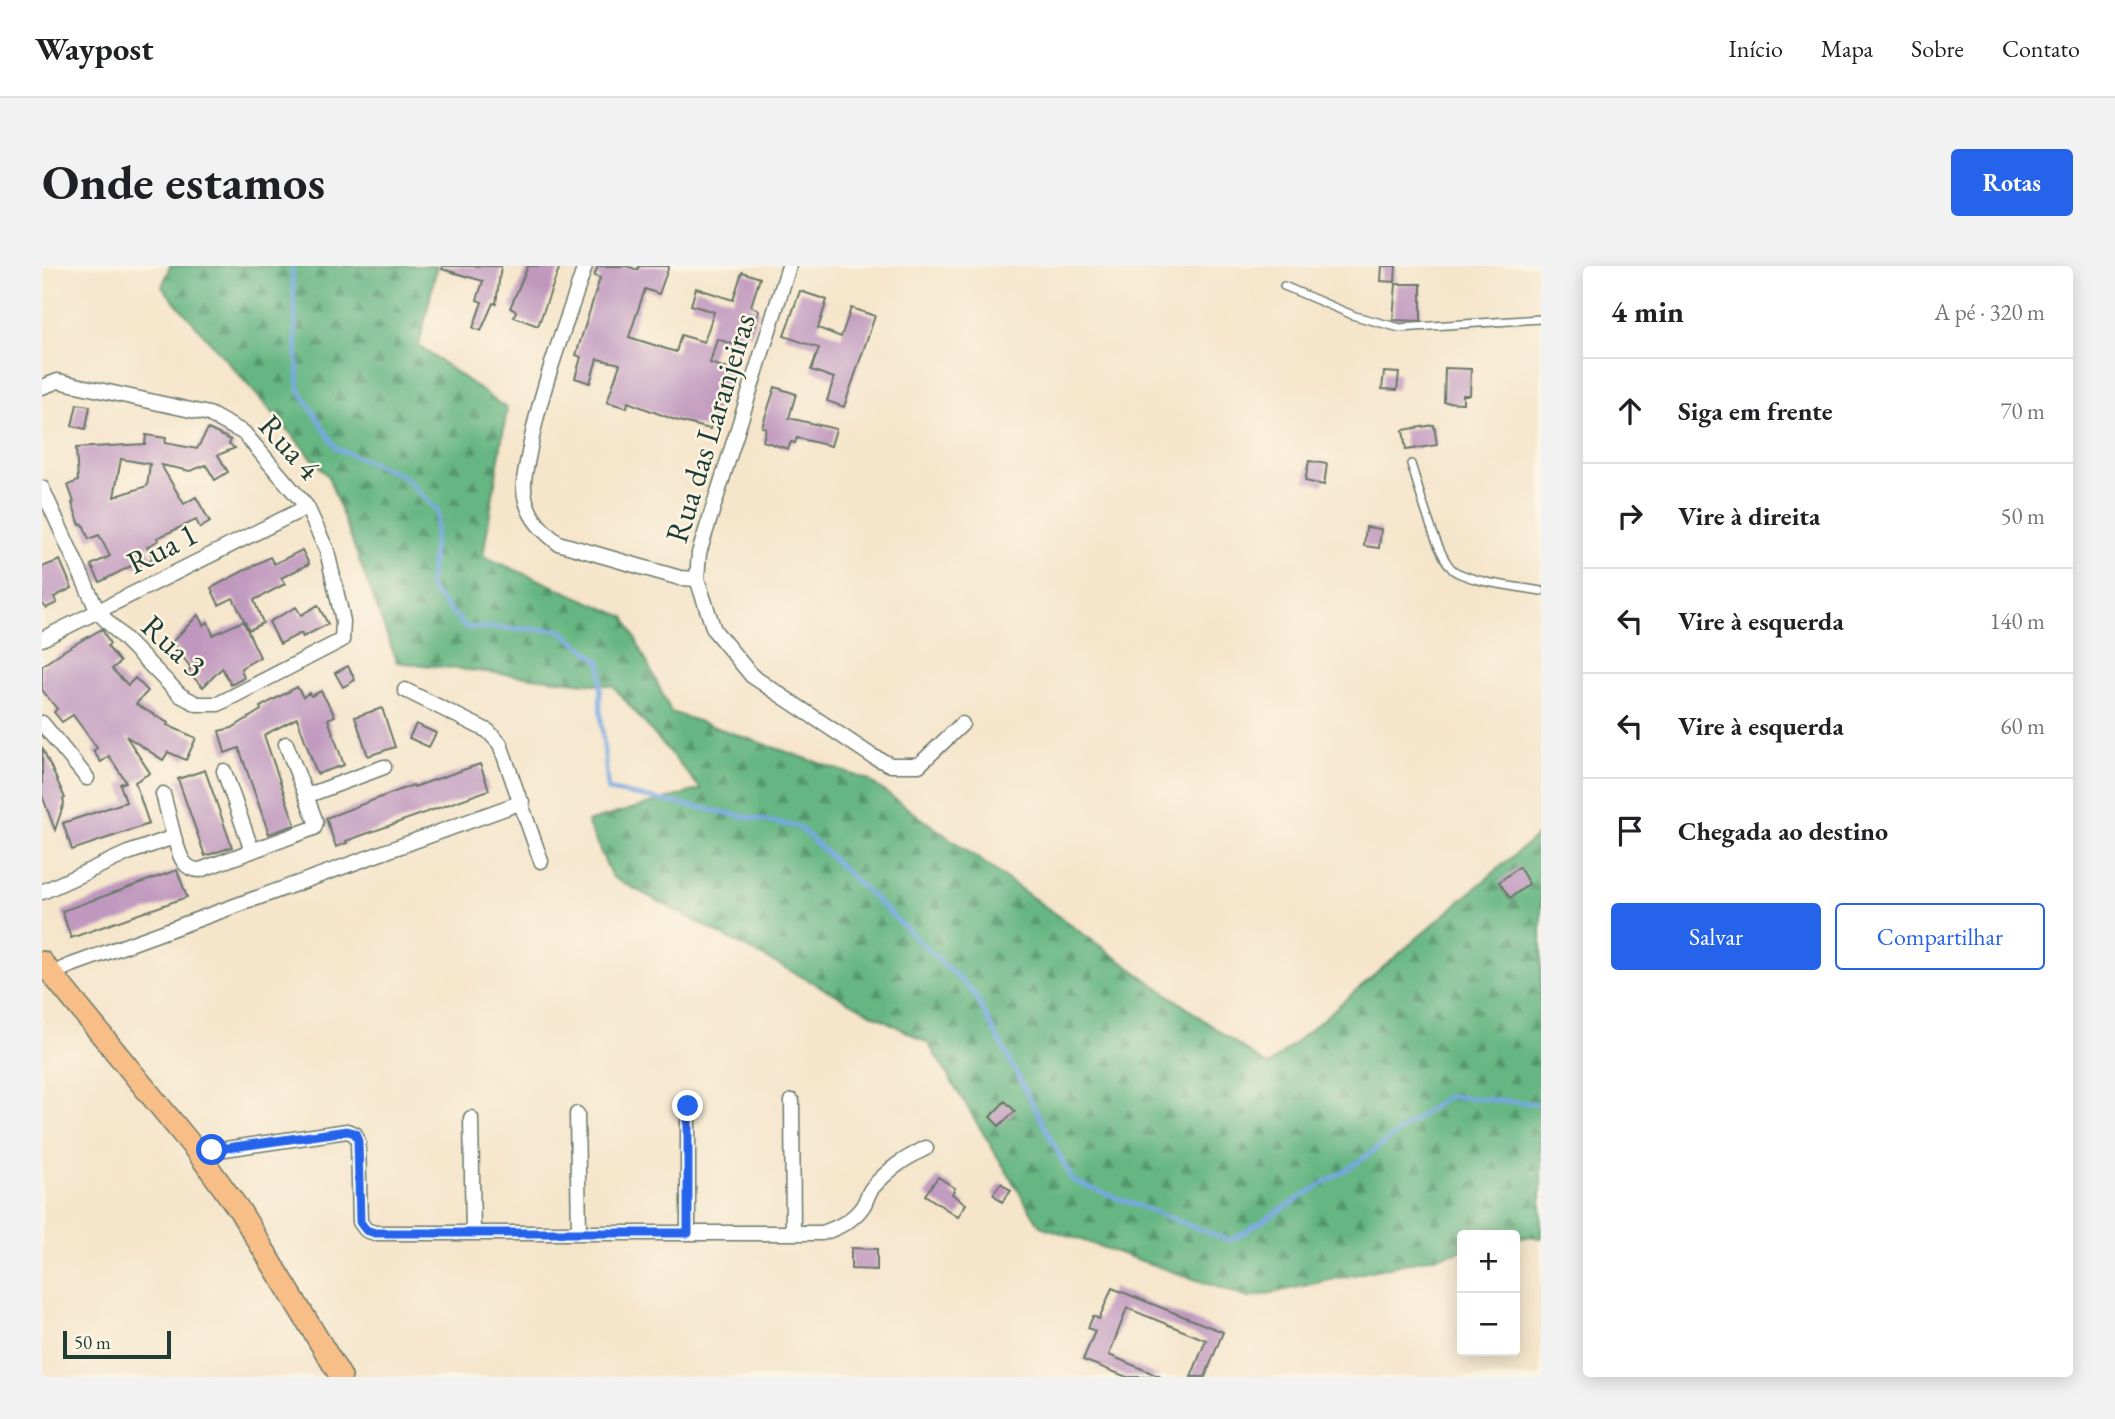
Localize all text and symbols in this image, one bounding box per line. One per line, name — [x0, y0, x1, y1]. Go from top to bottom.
text: Waypost — [35, 27, 154, 70]
text: Início — [1729, 33, 1783, 64]
text: Mapa — [1821, 33, 1873, 64]
text: Sobre — [1911, 33, 1964, 64]
text: Contato — [2002, 33, 2080, 64]
button: Rotas — [1951, 149, 2073, 216]
text: Onde estamos — [42, 150, 325, 214]
text: 4 min — [1611, 292, 1684, 331]
text: A pé · 320 m — [1934, 297, 2045, 327]
street label: Rua das Laranjeiras — [655, 308, 765, 548]
icon: ahead — [1611, 392, 1649, 430]
text: Siga em frente — [1678, 394, 1833, 428]
text: 70 m — [2000, 396, 2045, 426]
street label: Rua 4 — [250, 405, 331, 489]
icon: right — [1611, 497, 1649, 535]
text: Vire à direita — [1678, 499, 1820, 533]
text: 50 m — [2000, 501, 2045, 531]
street label: Rua 1 — [119, 512, 205, 584]
icon: left — [1611, 602, 1649, 640]
text: Vire à esquerda — [1678, 604, 1844, 638]
street label: Rua 3 — [133, 605, 215, 687]
text: 140 m — [1989, 606, 2045, 636]
icon: left — [1611, 707, 1649, 745]
text: Vire à esquerda — [1678, 709, 1844, 743]
text: 60 m — [2000, 711, 2045, 741]
icon: arrive — [1611, 812, 1649, 850]
text: Chegada ao destino — [1678, 814, 1888, 848]
button: Salvar — [1611, 903, 1821, 970]
button: Compartilhar — [1835, 903, 2045, 970]
route end — [672, 1090, 703, 1121]
route start — [196, 1134, 227, 1165]
map controls — [1457, 1230, 1520, 1356]
button: + — [1457, 1230, 1520, 1293]
button: − — [1457, 1293, 1520, 1356]
scale bar — [63, 1328, 172, 1360]
text: 50 m — [74, 1330, 111, 1355]

